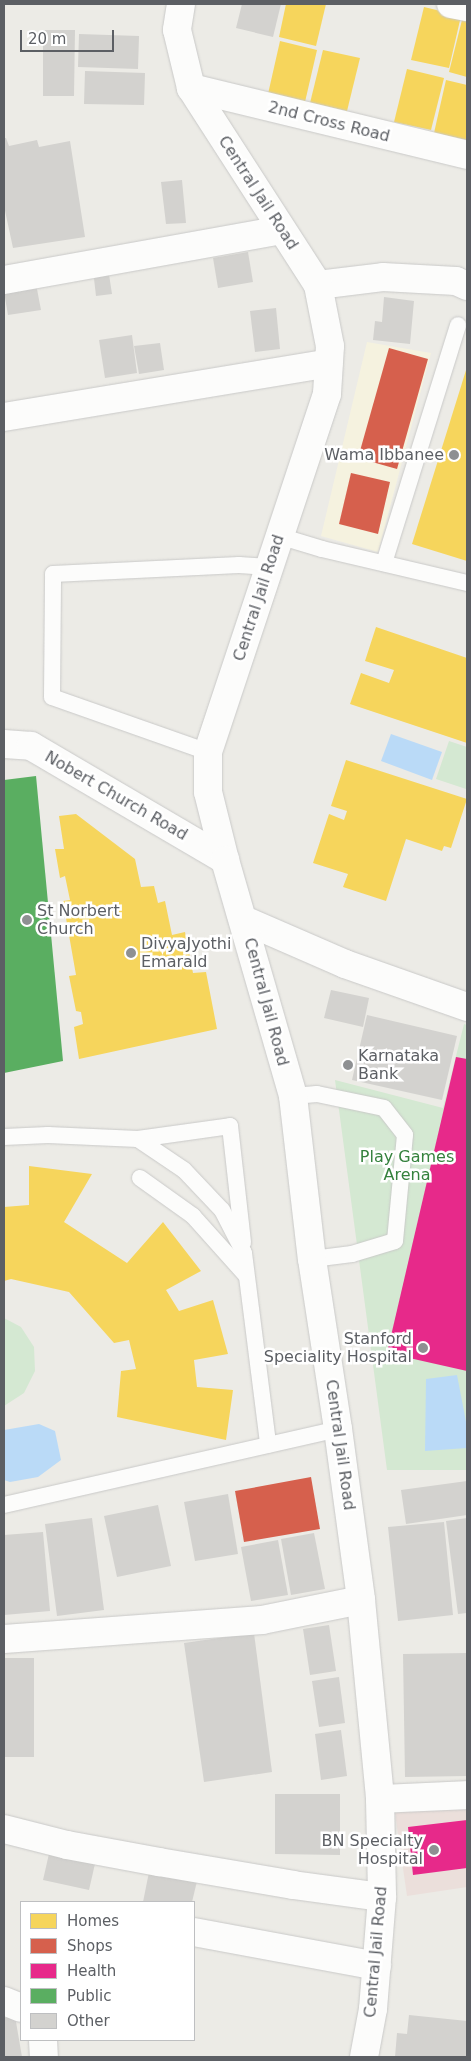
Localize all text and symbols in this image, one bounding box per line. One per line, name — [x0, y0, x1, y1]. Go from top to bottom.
scale bar — [22, 20, 116, 52]
text: 20 m — [28, 30, 66, 48]
street label: 2nd Cross Road — [266, 98, 392, 146]
street label: Central Jail Road — [214, 132, 302, 254]
place label: Wama Ibbanee — [324, 445, 444, 465]
marker: Wama Ibbanee — [448, 449, 460, 461]
street label: Central Jail Road — [229, 532, 289, 664]
street label: Nobert Church Road — [41, 747, 191, 845]
place label: St Norbert Church — [37, 901, 120, 939]
marker: St Norbert Church — [21, 914, 33, 926]
place label: DivyaJyothi Emarald — [141, 934, 231, 972]
street label: Central Jail Road — [240, 936, 292, 1068]
marker: DivyaJyothi Emarald — [125, 947, 137, 959]
place label: Karnataka Bank — [358, 1046, 439, 1084]
marker: Karnataka Bank — [342, 1059, 354, 1071]
park label: Play Games Arena — [360, 1147, 454, 1185]
place label: Stanford Speciality Hospital — [264, 1329, 412, 1367]
marker: Stanford Speciality Hospital — [416, 1341, 430, 1355]
street label: Central Jail Road — [321, 1378, 359, 1512]
place label: BN Specialty Hospital — [322, 1831, 423, 1869]
marker: BN Specialty Hospital — [427, 1843, 441, 1857]
street label: Central Jail Road — [361, 1885, 391, 2019]
legend — [20, 1901, 195, 2041]
text: Homes — [67, 1912, 119, 1930]
text: Shops — [67, 1937, 113, 1955]
text: Health — [67, 1962, 116, 1980]
text: Public — [67, 1987, 111, 2005]
text: Other — [67, 2012, 110, 2030]

